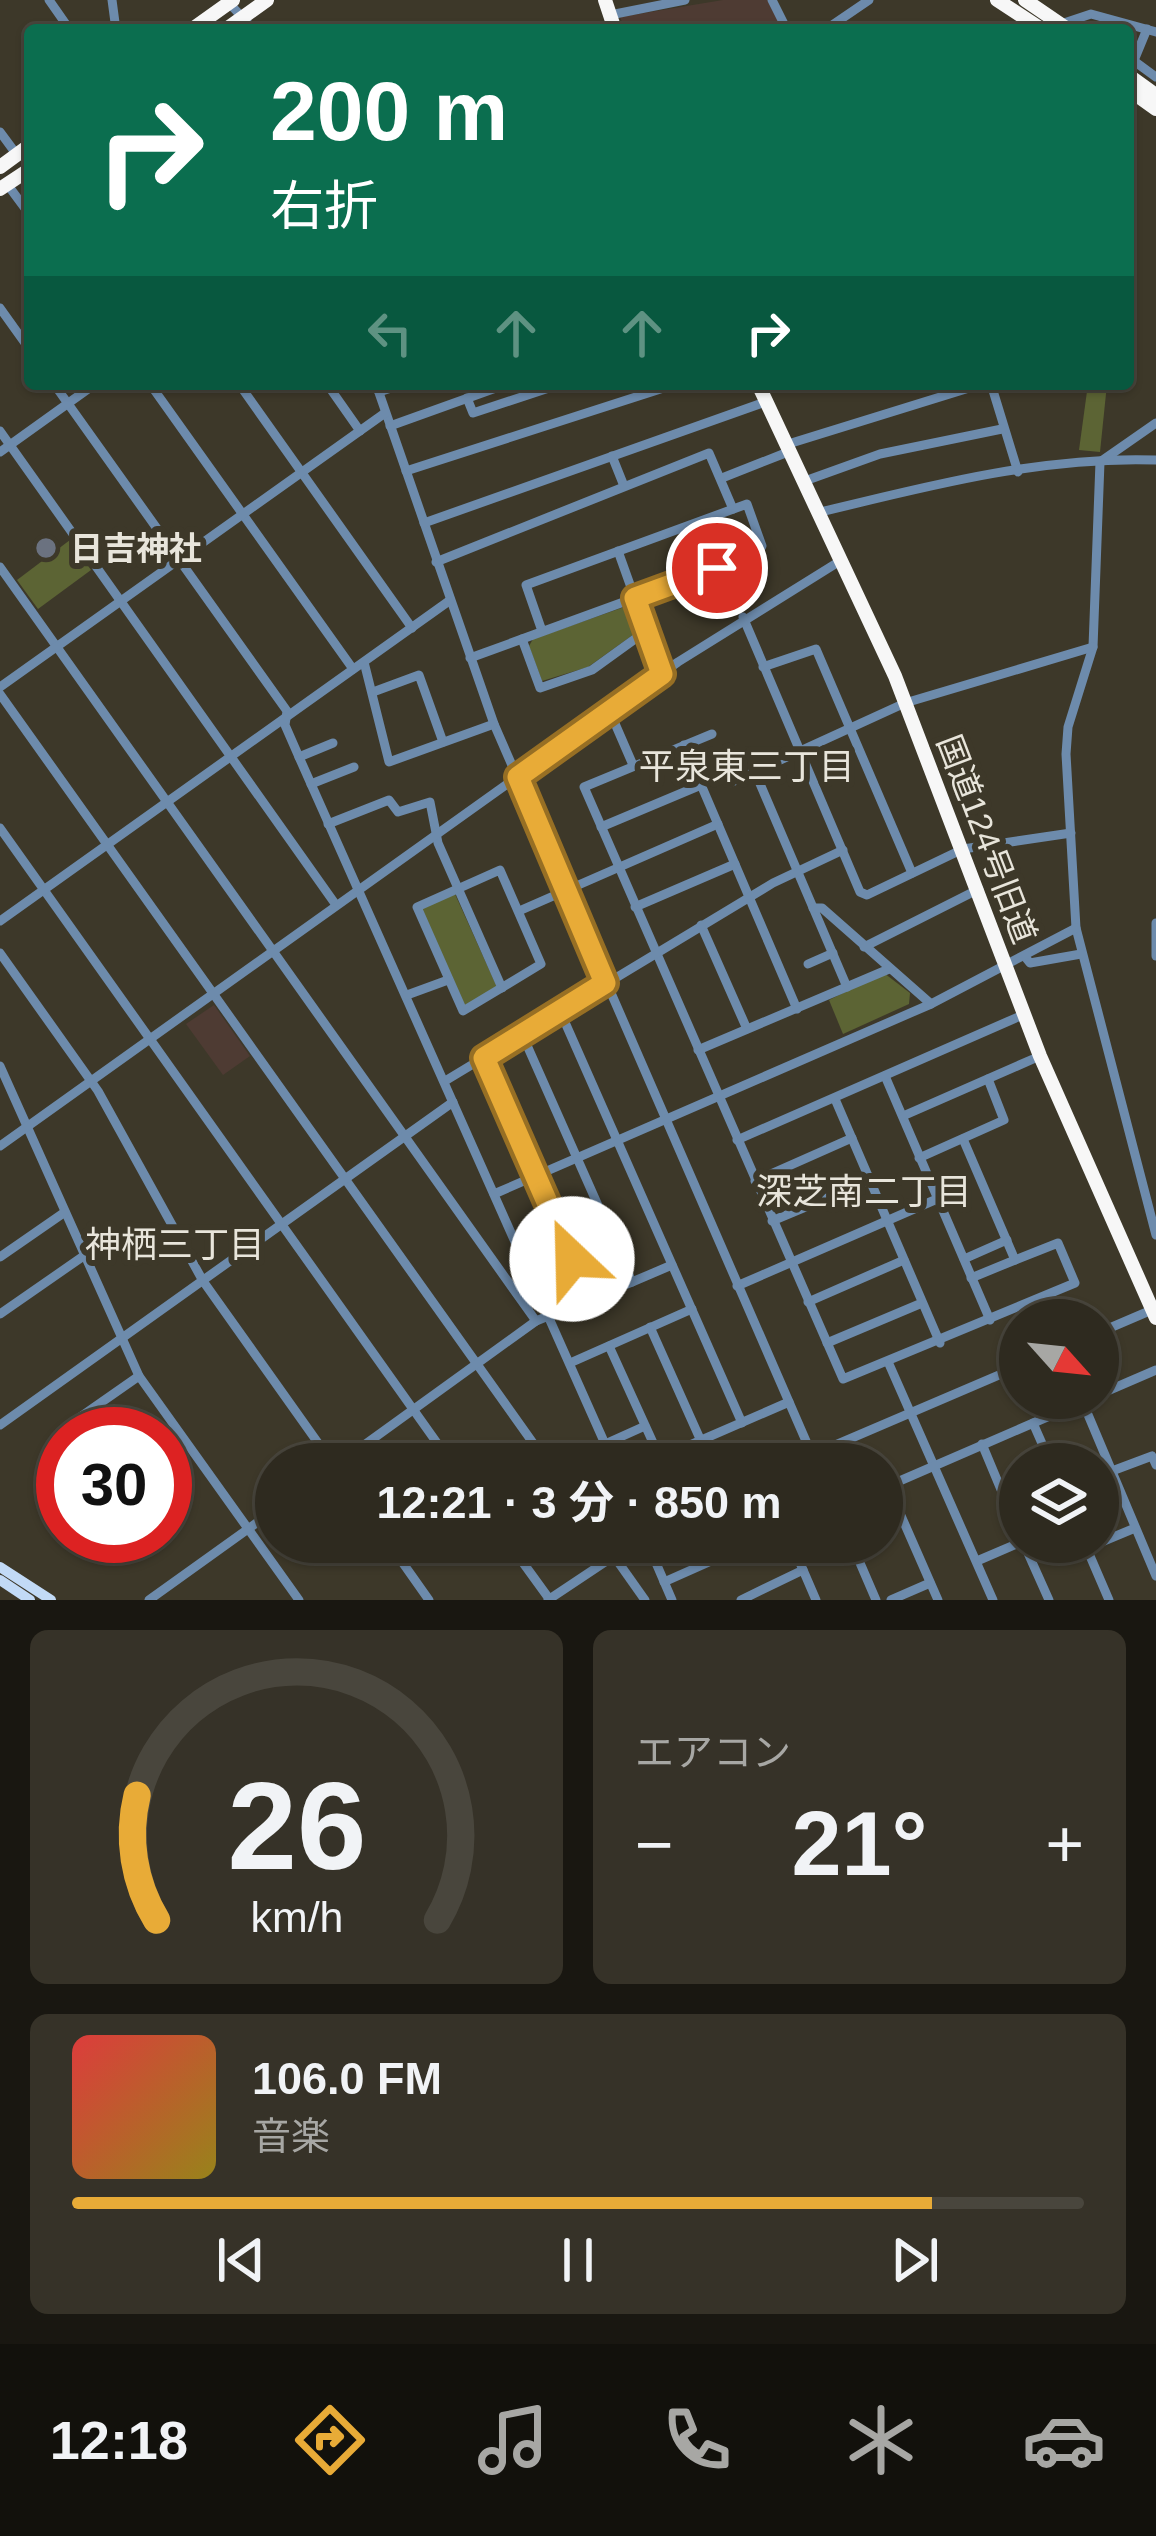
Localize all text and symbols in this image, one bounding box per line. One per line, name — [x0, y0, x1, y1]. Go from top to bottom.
text: 200 m — [270, 64, 508, 158]
icon: right — [72, 72, 228, 228]
text: 右折 — [270, 176, 378, 236]
icon: left — [357, 300, 423, 366]
icon: ahead — [483, 300, 549, 366]
icon: ahead — [609, 300, 675, 366]
icon: right — [735, 300, 801, 366]
pin — [666, 517, 768, 619]
place label: 日吉神社 — [70, 530, 202, 567]
marker: 日吉神社 — [33, 535, 59, 561]
icon: arrive — [684, 535, 750, 601]
street label: 国道124号旧道 — [930, 730, 1044, 948]
district label: 平泉東三丁目 — [639, 746, 855, 787]
district label: 深芝南二丁目 — [756, 1171, 972, 1212]
position arrow — [509, 1196, 635, 1322]
district label: 神栖三丁目 — [85, 1224, 265, 1265]
north arrow — [999, 1299, 1119, 1419]
map controls — [999, 1299, 1119, 1563]
speed limit sign: 30 — [36, 1407, 192, 1563]
button: layers — [999, 1443, 1119, 1563]
text: 12:21 · 3 分 · 850 m — [376, 1477, 782, 1528]
text: エアコン — [635, 1731, 791, 1774]
text: 26 — [227, 1756, 366, 1895]
text: 21° — [791, 1794, 928, 1894]
text: − — [635, 1807, 674, 1881]
text: + — [1045, 1807, 1084, 1881]
text: km/h — [250, 1893, 343, 1941]
text: 106.0 FM — [252, 2053, 442, 2104]
text: 音楽 — [252, 2115, 330, 2158]
icon: previous — [208, 2227, 274, 2293]
icon: pause — [545, 2227, 611, 2293]
icon: next — [882, 2227, 948, 2293]
icon: directions — [288, 2398, 372, 2482]
icon: music — [471, 2398, 555, 2482]
icon: phone — [655, 2398, 739, 2482]
icon: climate — [839, 2398, 923, 2482]
icon: car — [1022, 2398, 1106, 2482]
text: 12:18 — [50, 2410, 188, 2470]

